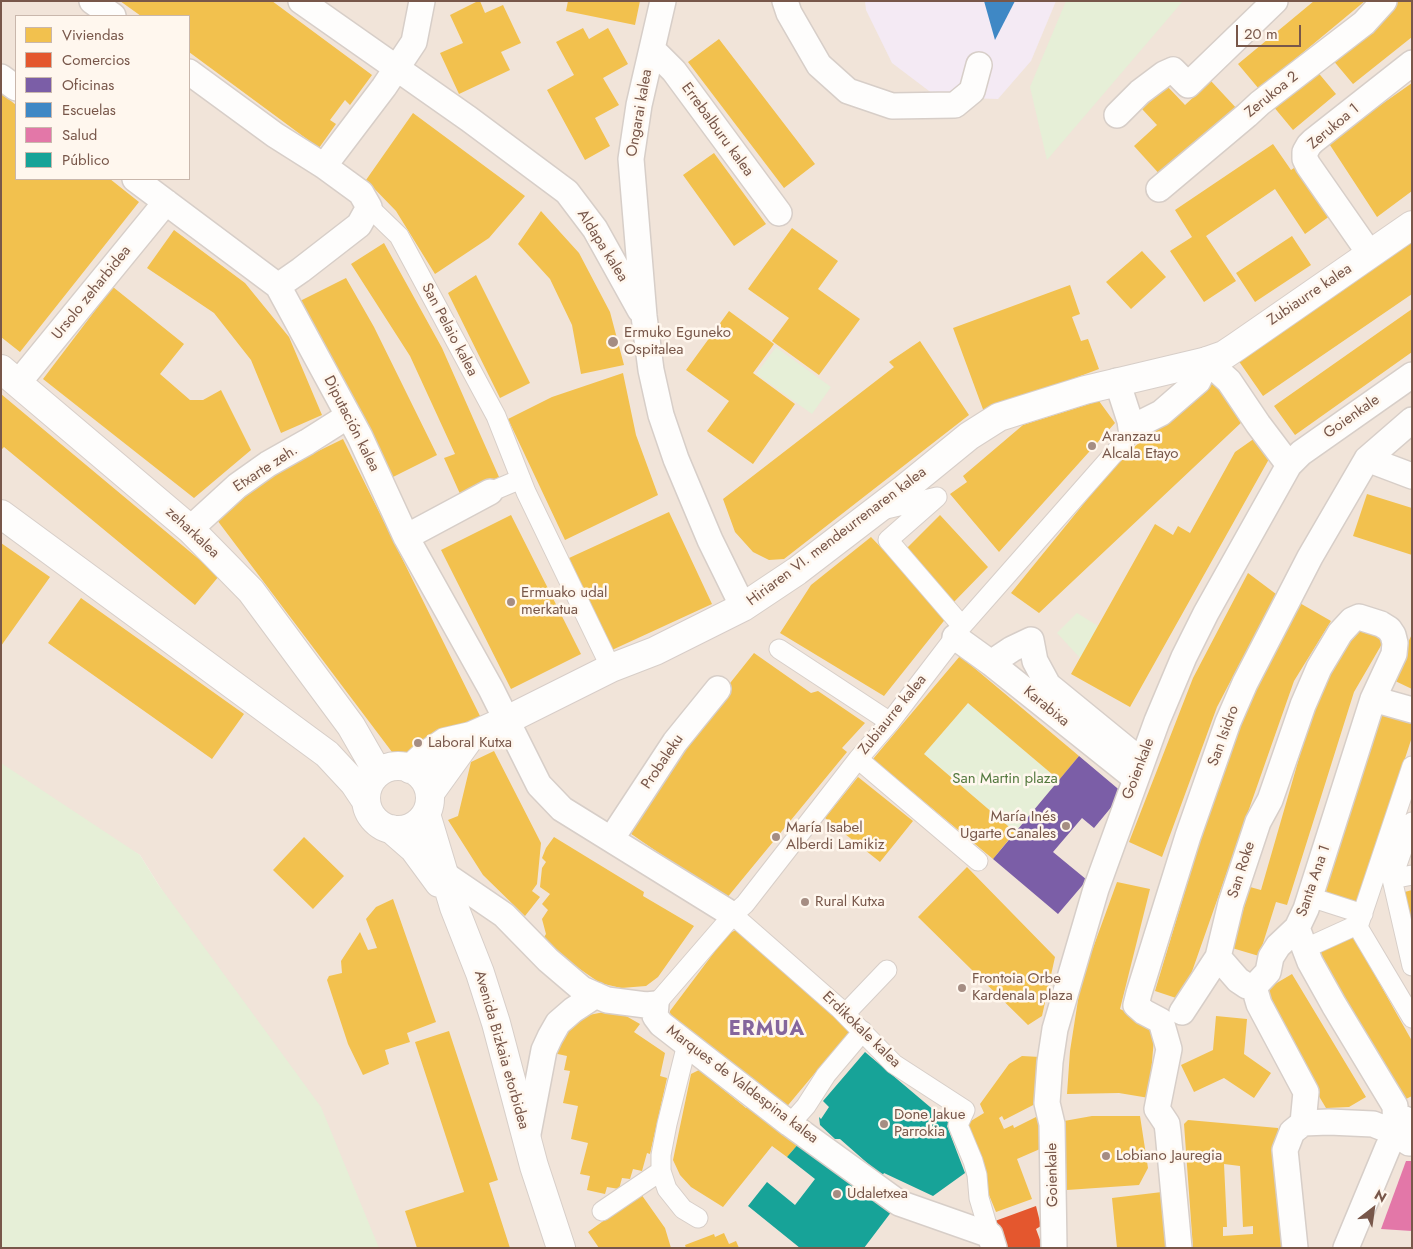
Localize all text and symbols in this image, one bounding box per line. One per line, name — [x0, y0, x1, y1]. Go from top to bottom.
legend — [15, 15, 190, 180]
scale bar — [1238, 15, 1303, 47]
text: 20 m — [1244, 23, 1278, 45]
text: Viviendas — [62, 24, 124, 46]
text: Comercios — [62, 49, 130, 71]
street label: Ongarai kalea — [623, 68, 657, 158]
street label: Zerukoa 2 — [1242, 68, 1302, 122]
text: Oficinas — [62, 74, 114, 96]
street label: Errebalburu kalea — [677, 80, 757, 180]
text: Escuelas — [62, 99, 116, 121]
street label: Zerukoa 1 — [1305, 100, 1363, 154]
text: Salud — [62, 124, 97, 146]
text: Público — [62, 149, 109, 171]
street label: Aldapa kalea — [573, 207, 631, 285]
street label: Ursolo zeharbidea — [49, 242, 135, 344]
street label: Zubiaurre kalea — [1264, 260, 1356, 330]
street label: San Pelaio kalea — [417, 280, 481, 380]
place label: Ermuko Eguneko Ospitalea — [624, 324, 731, 359]
marker: Ermuko Eguneko Ospitalea — [606, 335, 620, 349]
street label: Diputación kalea — [319, 373, 383, 475]
street label: Goienkale — [1321, 391, 1383, 443]
place label: Aranzazu Alcala Etayo — [1102, 428, 1178, 463]
marker: Aranzazu Alcala Etayo — [1086, 440, 1098, 452]
street label: Etxarte zeh. — [230, 442, 302, 496]
street label: Hiriaren VI. mendeurrenaren kalea — [744, 464, 930, 610]
street label: zeharkalea — [161, 504, 223, 562]
place label: Ermuako udal merkatua — [521, 584, 607, 619]
marker: Ermuako udal merkatua — [505, 596, 517, 608]
street label: Zubiaurre kalea — [855, 671, 931, 759]
street label: Karabixa — [1019, 683, 1073, 731]
street label: San Isidro — [1205, 703, 1243, 769]
street label: Probaleku — [638, 731, 688, 793]
place label: Laboral Kutxa — [428, 734, 512, 752]
street label: Goienkale — [1119, 736, 1159, 802]
marker: Laboral Kutxa — [412, 737, 424, 749]
park label: San Martin plaza — [952, 770, 1058, 788]
place label: María Inés Ugarte Canales — [960, 808, 1056, 843]
place label: María Isabel Alberdi Lamikiz — [786, 819, 885, 854]
marker: María Inés Ugarte Canales — [1060, 820, 1072, 832]
marker: María Isabel Alberdi Lamikiz — [770, 831, 782, 843]
street label: San Roke — [1224, 839, 1260, 901]
street label: Santa Ana 1 — [1293, 843, 1335, 919]
place label: Rural Kutxa — [815, 893, 885, 911]
marker: Rural Kutxa — [799, 896, 811, 908]
street label: Avenida Bizkaia etorbidea — [470, 968, 532, 1132]
place label: Frontoia Orbe Kardenala plaza — [972, 970, 1073, 1005]
marker: Frontoia Orbe Kardenala plaza — [956, 982, 968, 994]
street label: Erdikokale kalea — [818, 988, 904, 1072]
district label: ERMUA — [728, 1018, 806, 1042]
street label: Marques de Valdespina kalea — [663, 1022, 821, 1148]
place label: Done Jakue Parrokia — [894, 1106, 965, 1141]
marker: Done Jakue Parrokia — [878, 1118, 890, 1130]
street label: Goienkale — [1043, 1143, 1063, 1207]
place label: Lobiano Jauregia — [1116, 1147, 1222, 1165]
marker: Lobiano Jauregia — [1100, 1150, 1112, 1162]
north arrow — [1348, 1184, 1398, 1234]
place label: Udaletxea — [847, 1185, 908, 1203]
text: N — [1371, 1185, 1390, 1207]
marker: Udaletxea — [831, 1188, 843, 1200]

